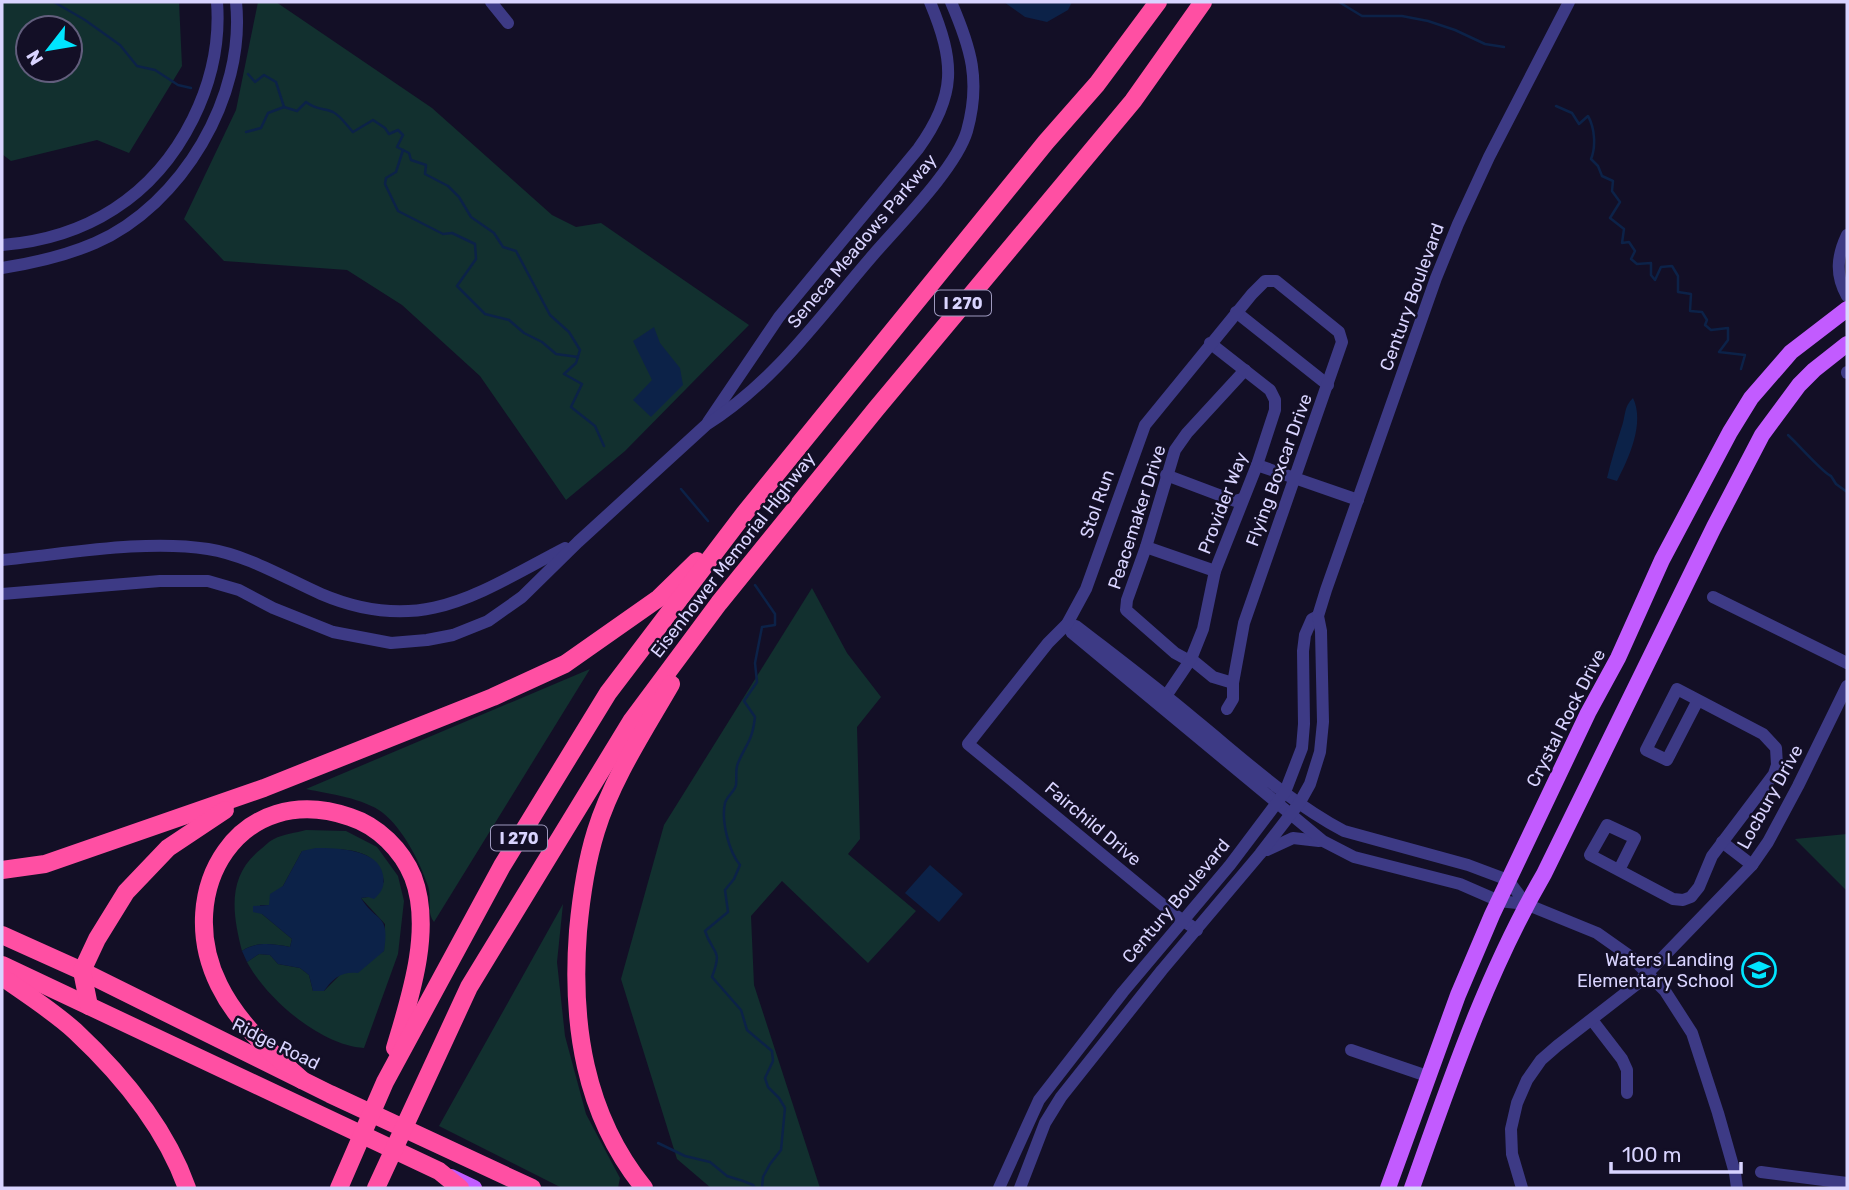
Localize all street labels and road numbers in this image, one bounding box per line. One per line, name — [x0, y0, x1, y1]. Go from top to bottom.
street label: Seneca Meadows Parkway — [783, 149, 941, 333]
street label: Century Boulevard — [1375, 220, 1449, 374]
road number: I 270 — [935, 290, 991, 316]
street label: Flying Boxcar Drive — [1241, 391, 1317, 549]
street label: Peacemaker Drive — [1103, 442, 1171, 592]
street label: Eisenhower Memorial Highway — [646, 448, 820, 662]
street label: Provider Way — [1193, 449, 1253, 557]
street label: Stol Run — [1075, 467, 1119, 541]
street label: Crystal Rock Drive — [1522, 645, 1610, 791]
street label: Locbury Drive — [1732, 741, 1808, 853]
street label: Fairchild Drive — [1040, 777, 1146, 871]
road number: I 270 — [491, 825, 547, 850]
street label: Century Boulevard — [1118, 834, 1234, 968]
street label: Ridge Road — [229, 1013, 323, 1075]

